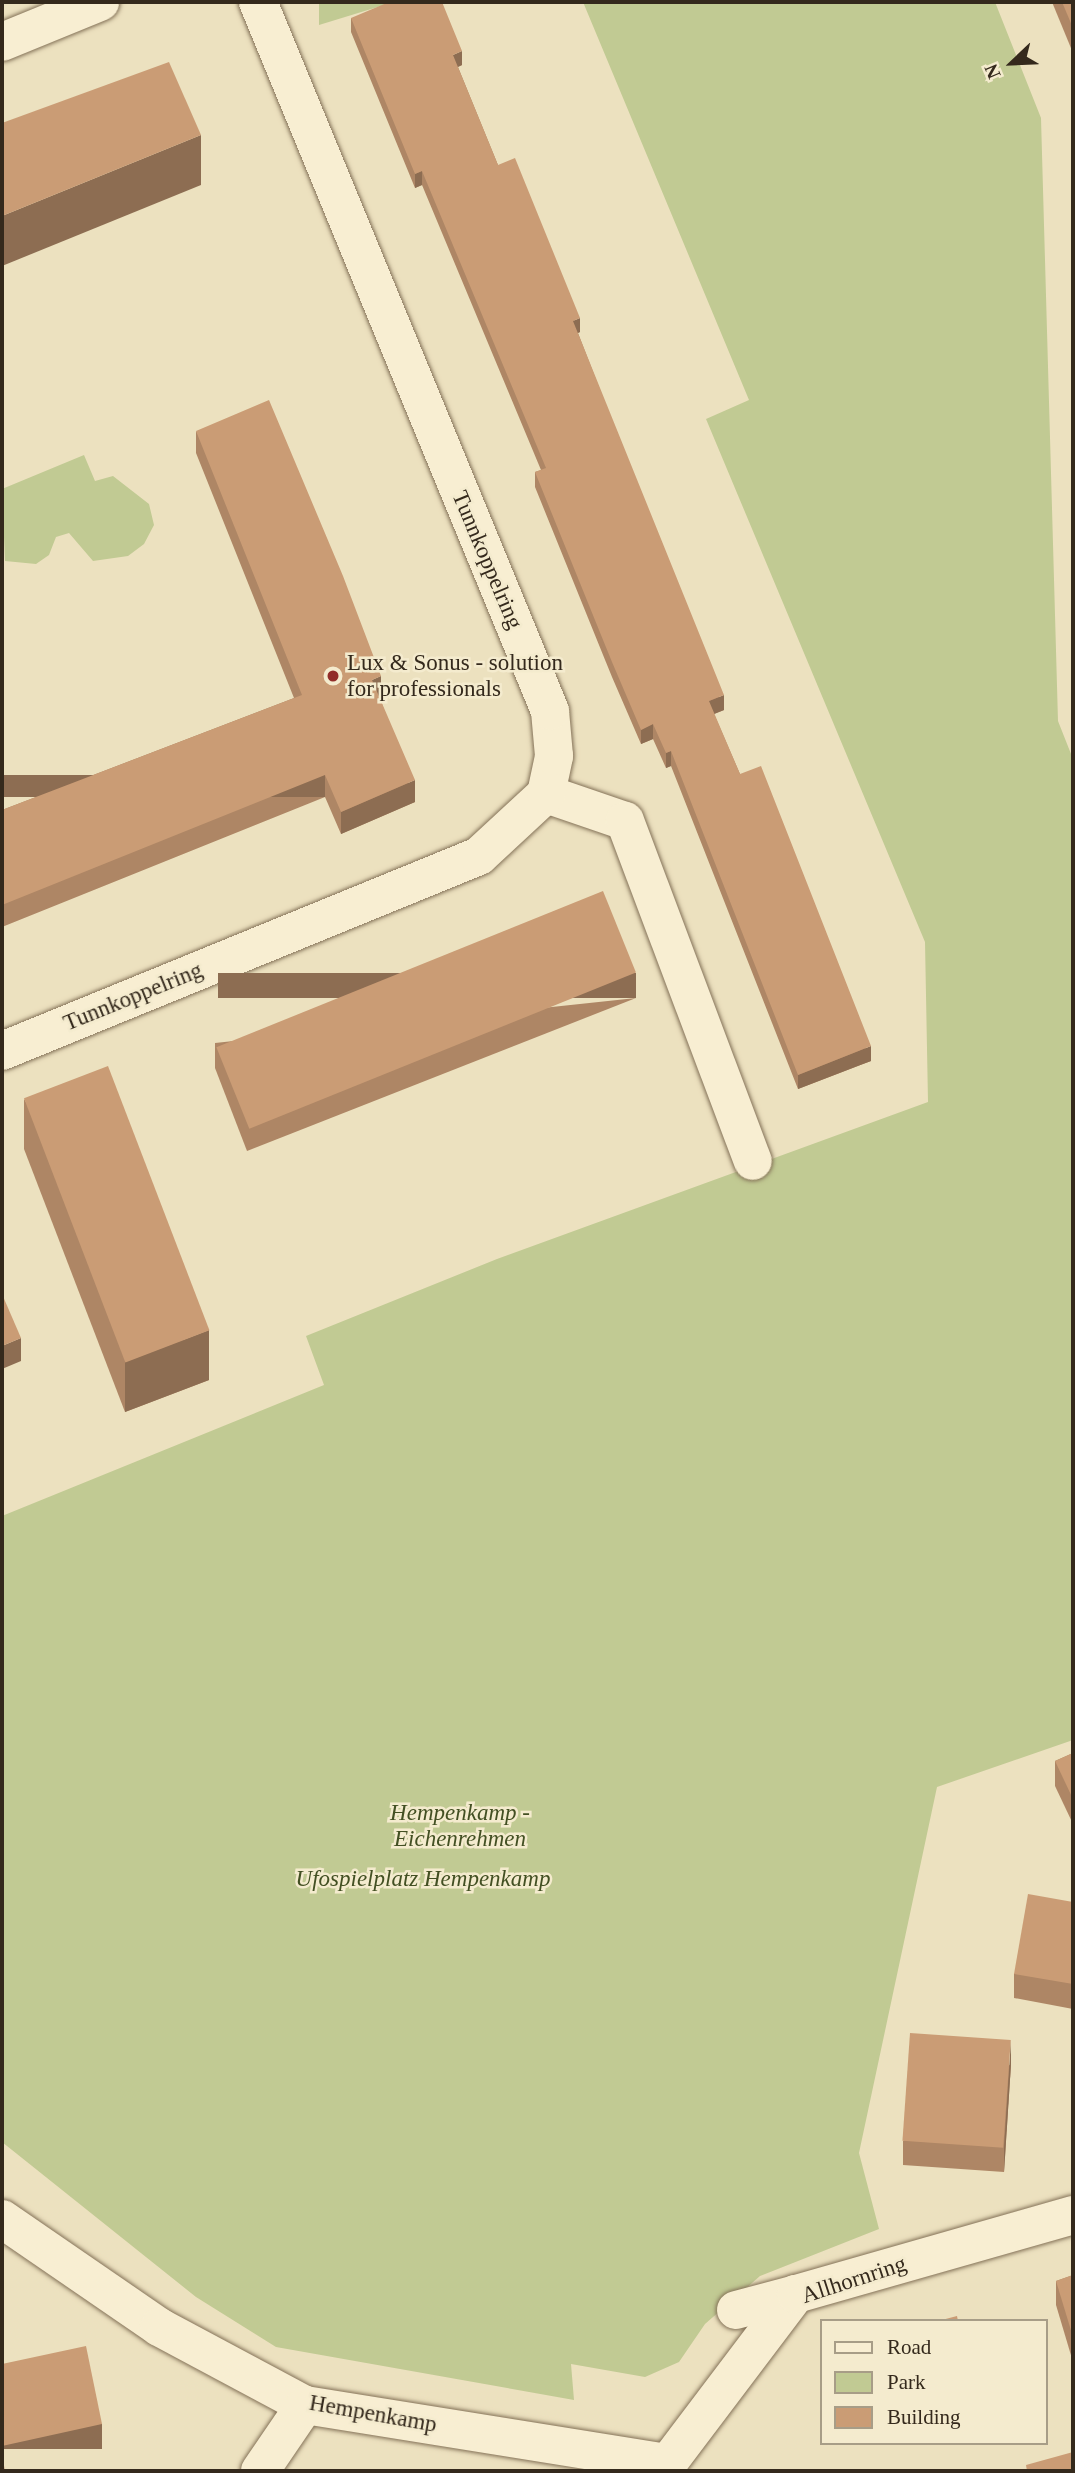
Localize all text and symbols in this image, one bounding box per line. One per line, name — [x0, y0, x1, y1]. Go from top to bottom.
north arrow — [977, 28, 1047, 98]
text: N — [980, 61, 1005, 82]
street label: Tunnkoppelring — [446, 487, 528, 633]
place label: Lux & Sonus - solution for professionals — [347, 649, 563, 703]
marker: Lux & Sonus - solution for professionals — [325, 668, 341, 684]
street label: Tunnkoppelring — [60, 957, 206, 1037]
park label: Hempenkamp - Eichenrehmen — [390, 1799, 530, 1853]
park label: Ufospielplatz Hempenkamp — [296, 1865, 550, 1893]
street label: Allhornring — [798, 2250, 910, 2310]
legend — [820, 2319, 1047, 2445]
text: Road — [887, 2335, 931, 2359]
text: Park — [887, 2370, 926, 2394]
street label: Hempenkamp — [307, 2389, 439, 2439]
text: Building — [887, 2405, 961, 2429]

